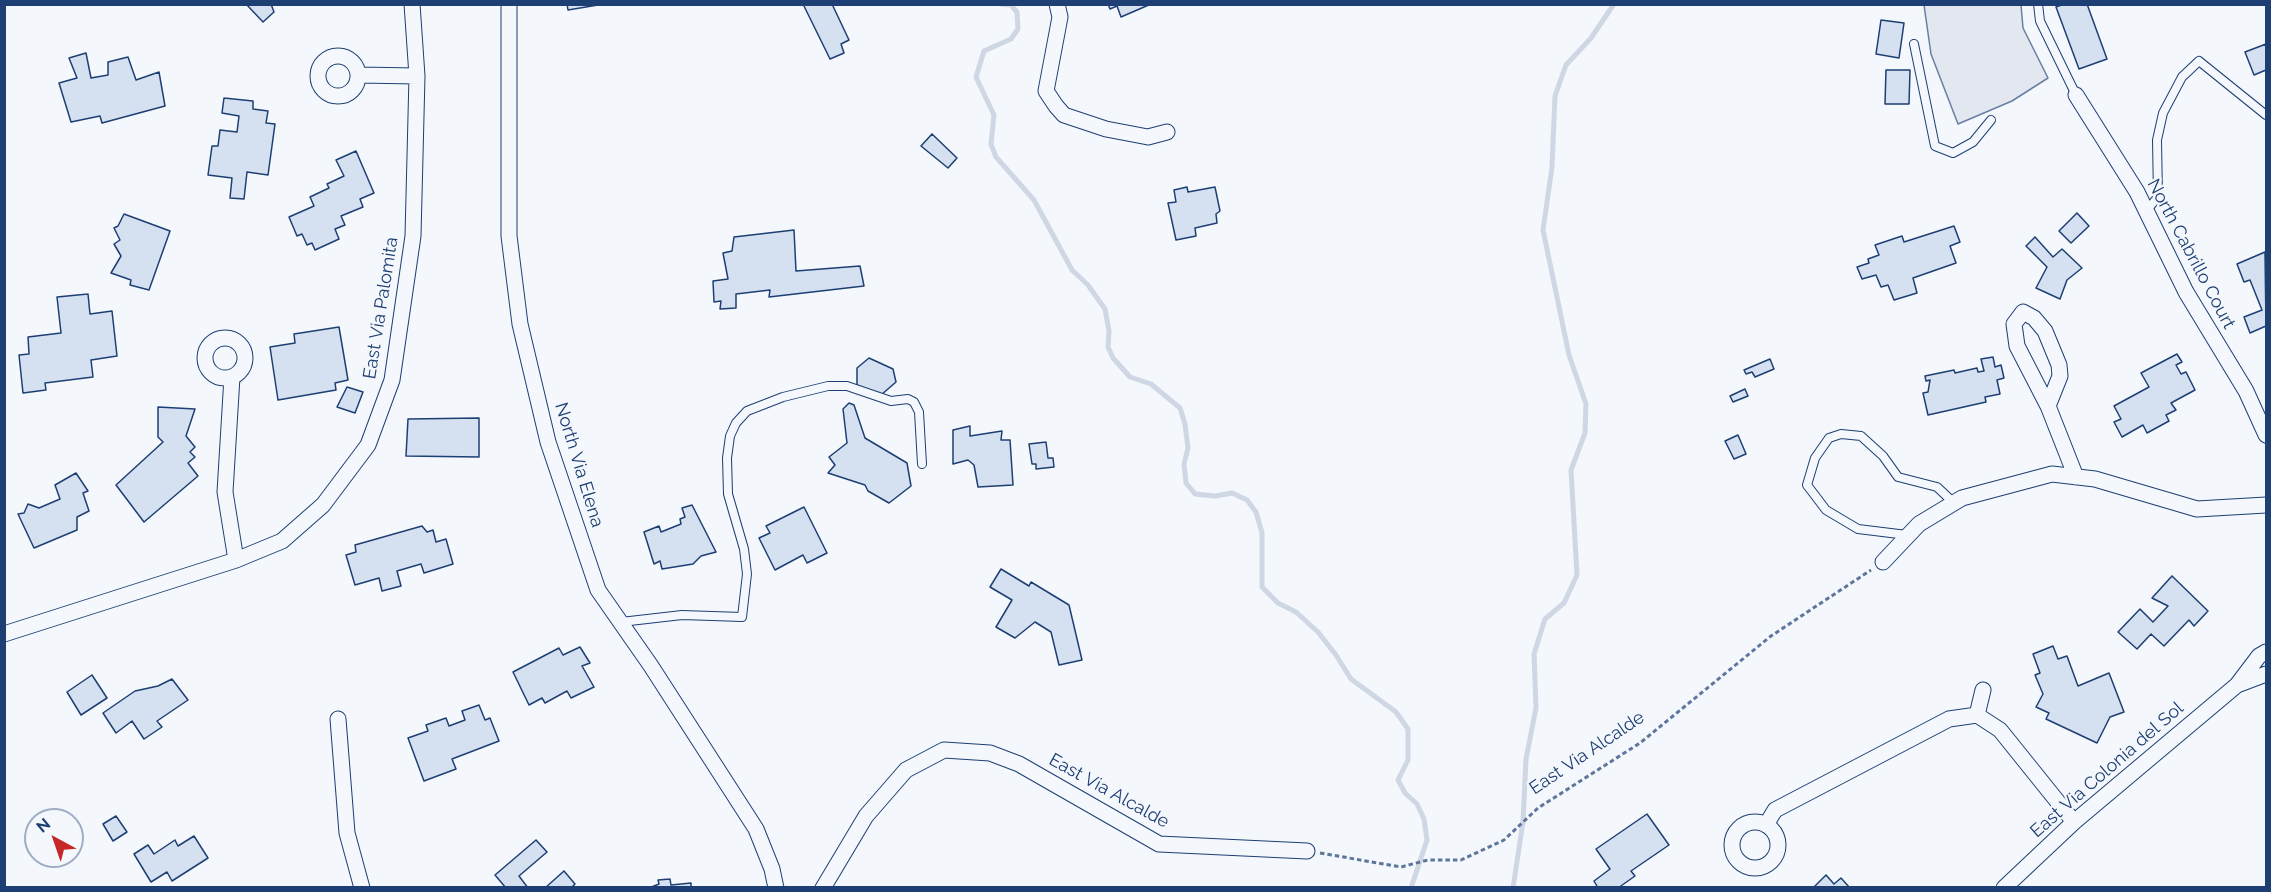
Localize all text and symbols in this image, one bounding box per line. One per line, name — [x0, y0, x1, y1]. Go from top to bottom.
street label: North Cabrillo Court — [2142, 175, 2240, 333]
street label: East Via Palomita — [359, 235, 403, 381]
street label: North Via Elena — [550, 400, 608, 530]
street label: East Via Colonia del Sol — [2026, 698, 2188, 842]
street label: East Via Alcalde — [1525, 707, 1649, 799]
street label: East Via Alcalde — [1045, 749, 1173, 833]
north arrow — [24, 808, 84, 868]
text: N — [33, 814, 54, 837]

